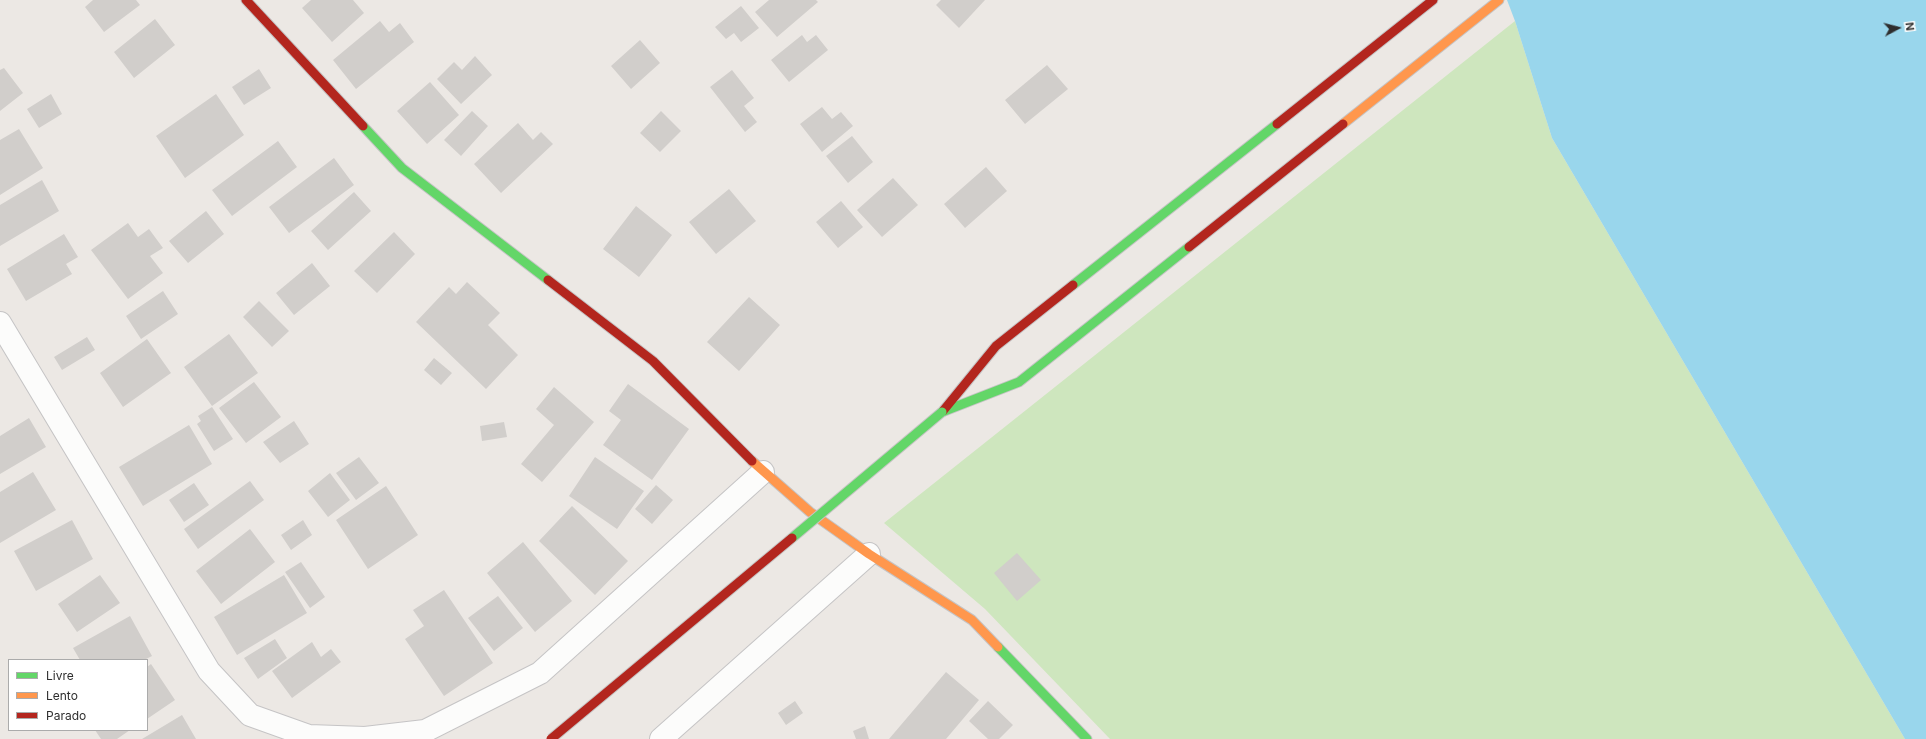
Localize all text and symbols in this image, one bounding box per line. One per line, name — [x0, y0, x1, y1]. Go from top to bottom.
north arrow — [1878, 8, 1918, 48]
text: N — [1902, 22, 1917, 32]
legend — [8, 659, 148, 731]
text: Livre — [46, 668, 74, 683]
text: Lento — [46, 688, 78, 703]
text: Parado — [46, 708, 86, 723]

